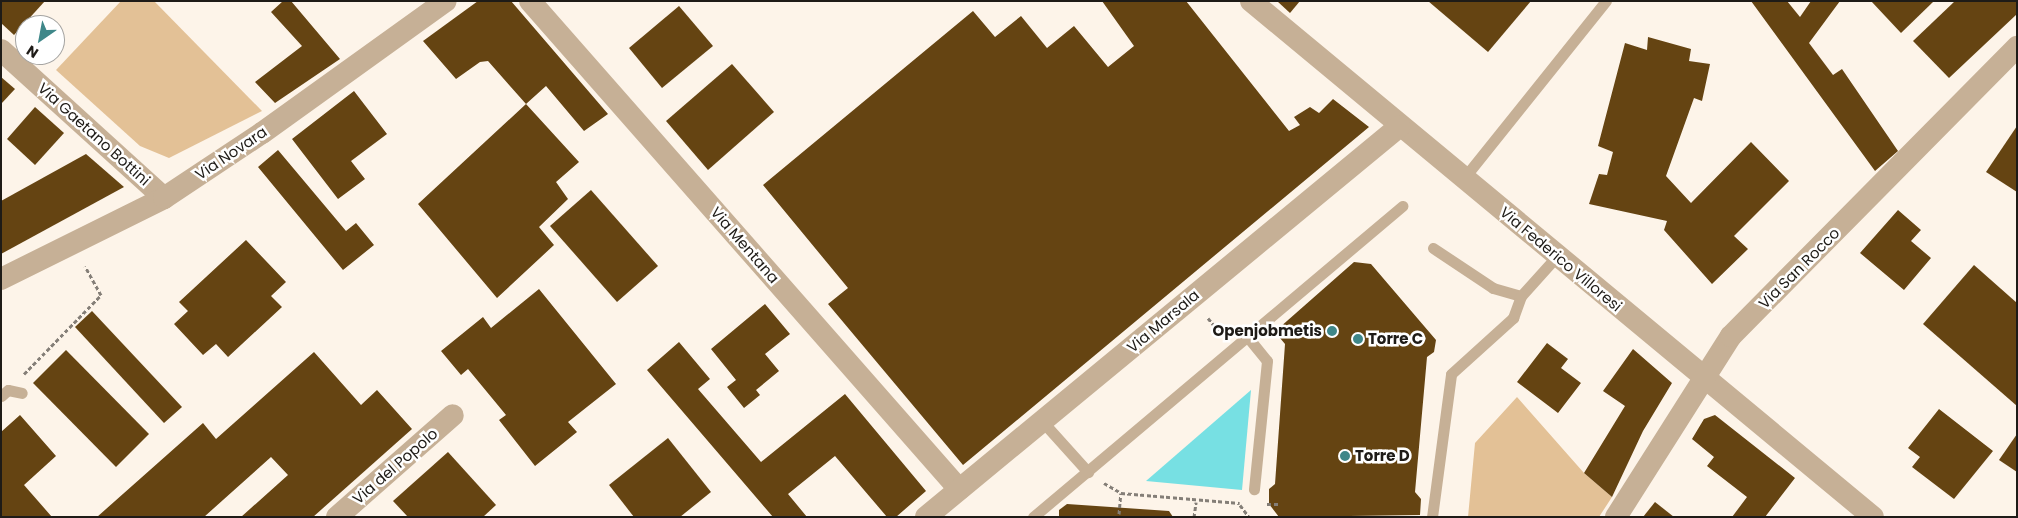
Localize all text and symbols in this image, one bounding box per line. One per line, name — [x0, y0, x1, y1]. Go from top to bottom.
north arrow — [15, 15, 65, 65]
text: N — [23, 40, 42, 63]
street label: Via Gaetano Bottini — [34, 79, 154, 189]
street label: Via Novara — [192, 122, 270, 184]
street label: Via Mentana — [707, 203, 783, 287]
street label: Via Federico Villoresi — [1496, 203, 1626, 315]
street label: Via San Rocco — [1755, 224, 1843, 312]
street label: Via Marsala — [1123, 286, 1203, 356]
place label: Openjobmetis — [1213, 322, 1322, 340]
marker: Openjobmetis — [1326, 325, 1338, 337]
place label: Torre C — [1368, 330, 1423, 348]
marker: Torre C — [1352, 333, 1364, 345]
street label: Via del Popolo — [349, 424, 441, 508]
place label: Torre D — [1355, 447, 1410, 465]
marker: Torre D — [1339, 450, 1351, 462]

